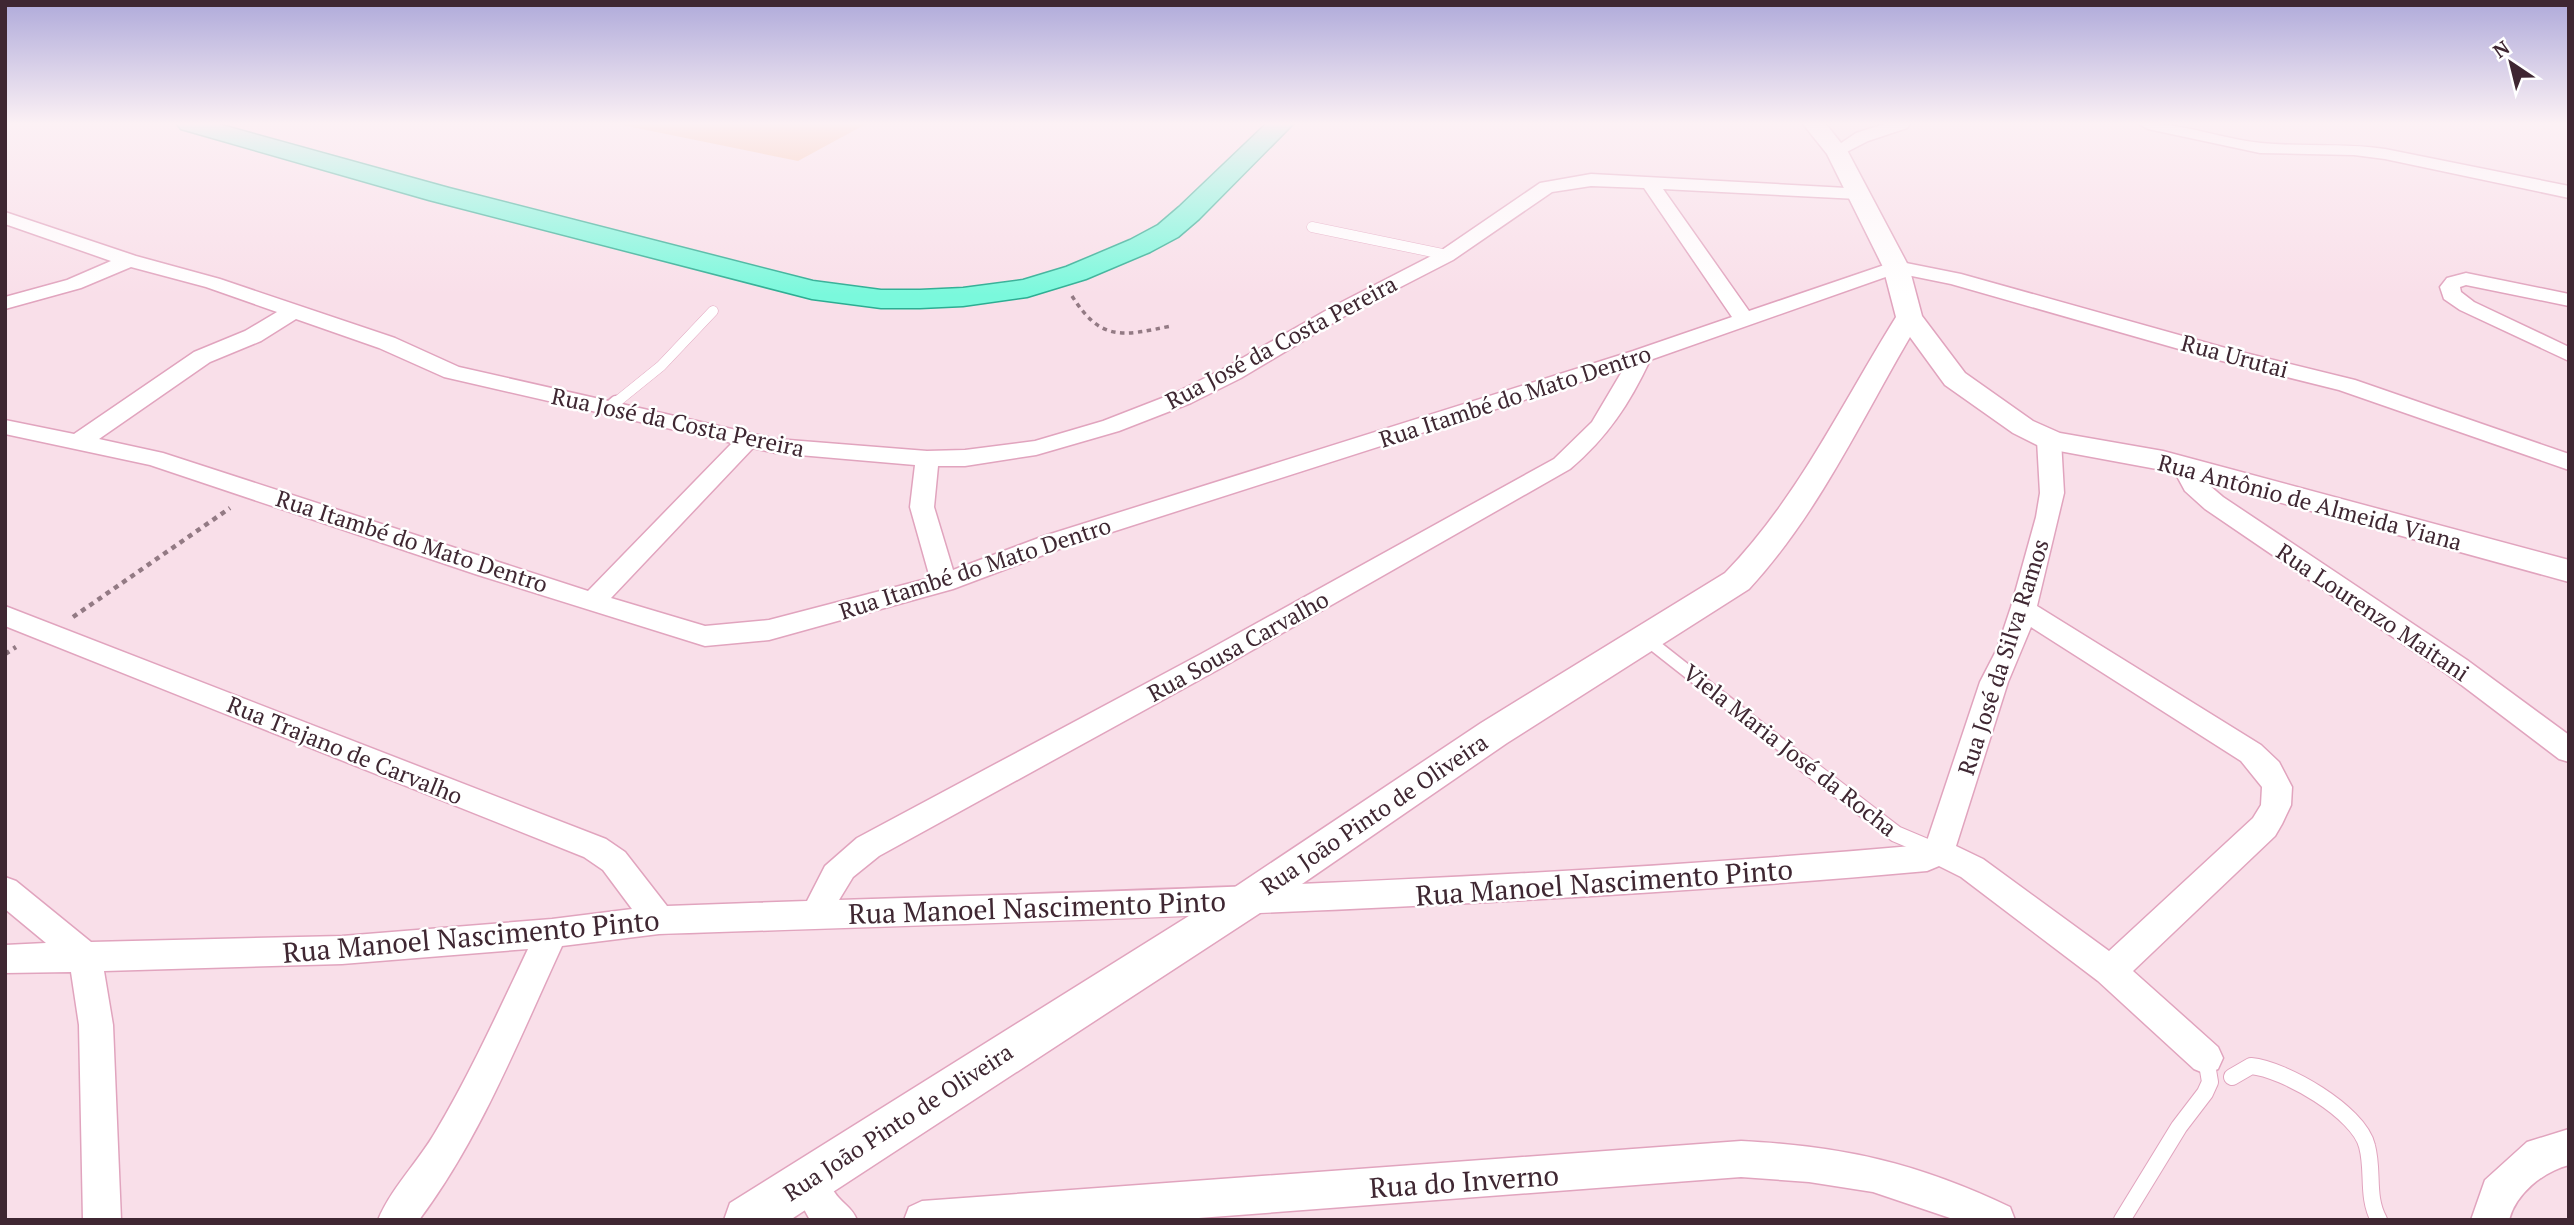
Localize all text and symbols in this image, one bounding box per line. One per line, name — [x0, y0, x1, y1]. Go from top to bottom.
north arrow — [2476, 28, 2546, 98]
text: N — [2488, 34, 2515, 63]
street label: Rua José da Costa Pereira — [1160, 268, 1402, 416]
street label: Rua Urutai — [2178, 327, 2292, 385]
street label: Rua Itambé do Mato Dentro — [1375, 337, 1655, 455]
street label: Rua José da Costa Pereira — [549, 380, 808, 464]
street label: Rua Antônio de Almeida Viana — [2155, 446, 2466, 558]
street label: Rua Itambé do Mato Dentro — [272, 482, 552, 600]
street label: Rua Itambé do Mato Dentro — [835, 509, 1115, 627]
street label: Rua José da Silva Ramos — [1950, 535, 2056, 779]
street label: Rua Lourenzo Maitani — [2271, 536, 2475, 688]
street label: Rua Sousa Carvalho — [1142, 583, 1334, 709]
street label: Viela Maria José da Rocha — [1677, 657, 1904, 843]
street label: Rua Trajano de Carvalho — [223, 689, 467, 811]
street label: Rua João Pinto de Oliveira — [1254, 726, 1494, 902]
street label: Rua Manoel Nascimento Pinto — [1414, 850, 1794, 914]
street label: Rua Manoel Nascimento Pinto — [847, 882, 1227, 932]
street label: Rua Manoel Nascimento Pinto — [281, 901, 661, 971]
street label: Rua João Pinto de Oliveira — [777, 1036, 1019, 1208]
street label: Rua do Inverno — [1368, 1156, 1560, 1206]

